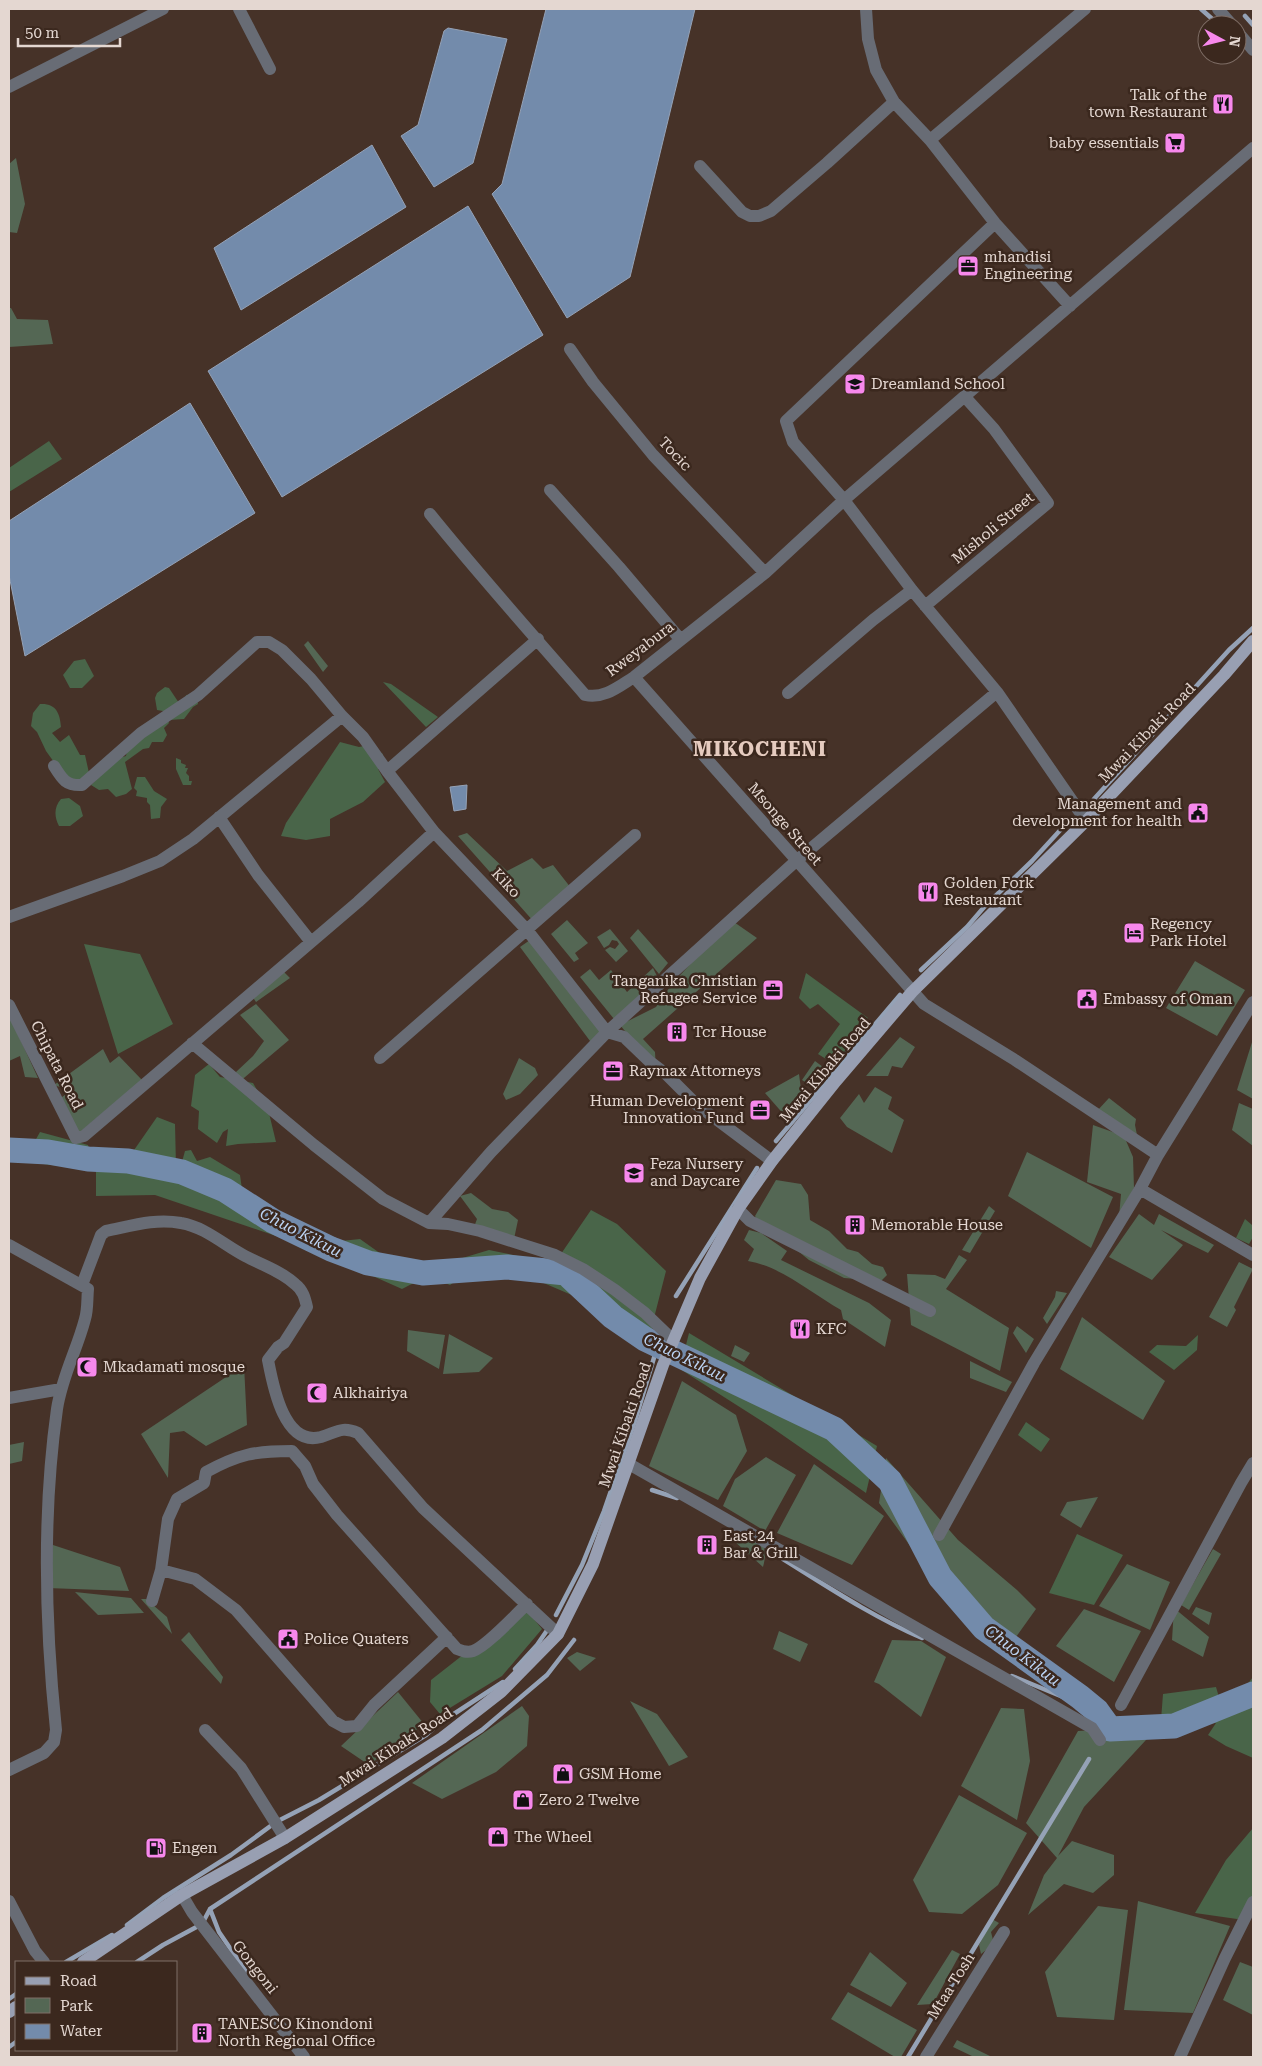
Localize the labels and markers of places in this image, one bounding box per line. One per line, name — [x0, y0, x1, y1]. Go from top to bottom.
place label: Talk of the town Restaurant — [1089, 86, 1207, 121]
restaurant icon: Talk of the town Restaurant — [1211, 92, 1235, 116]
supermarket icon: baby essentials — [1163, 131, 1187, 155]
place label: baby essentials — [1049, 134, 1159, 152]
place label: mhandisi Engineering — [984, 248, 1072, 283]
office icon: mhandisi Engineering — [956, 254, 980, 278]
school or university icon: Dreamland School — [843, 372, 867, 396]
place label: Dreamland School — [871, 375, 1005, 393]
place label: Management and development for health — [1012, 795, 1182, 830]
public building icon: Management and development for health — [1186, 801, 1210, 825]
place label: Golden Fork Restaurant — [944, 874, 1035, 909]
restaurant icon: Golden Fork Restaurant — [916, 880, 940, 904]
place label: Regency Park Hotel — [1150, 915, 1227, 950]
hotel icon: Regency Park Hotel — [1122, 921, 1146, 945]
place label: Tanganika Christian Refugee Service — [612, 972, 757, 1007]
office icon: Tanganika Christian Refugee Service — [761, 978, 785, 1002]
public building icon: Embassy of Oman — [1075, 987, 1099, 1011]
place label: Embassy of Oman — [1103, 990, 1233, 1008]
building icon: Tcr House — [665, 1020, 689, 1044]
place label: Tcr House — [693, 1023, 767, 1041]
office icon: Raymax Attorneys — [601, 1059, 625, 1083]
place label: Raymax Attorneys — [629, 1062, 761, 1080]
place label: Human Development Innovation Fund — [590, 1092, 744, 1127]
office icon: Human Development Innovation Fund — [748, 1098, 772, 1122]
place label: Feza Nursery and Daycare — [650, 1155, 744, 1190]
school or university icon: Feza Nursery and Daycare — [622, 1161, 646, 1185]
building icon: Memorable House — [843, 1213, 867, 1237]
place label: Memorable House — [871, 1216, 1003, 1234]
restaurant icon: KFC — [788, 1317, 812, 1341]
place label: KFC — [816, 1320, 847, 1338]
mosque icon: Mkadamati mosque — [75, 1355, 99, 1379]
place label: Mkadamati mosque — [103, 1358, 245, 1376]
mosque icon: Alkhairiya — [305, 1381, 329, 1405]
place label: Alkhairiya — [333, 1384, 408, 1402]
place label: East 24 Bar & Grill — [723, 1527, 798, 1562]
building icon: East 24 Bar & Grill — [695, 1533, 719, 1557]
public building icon: Police Quaters — [276, 1627, 300, 1651]
place label: Police Quaters — [304, 1630, 409, 1648]
shop icon: GSM Home — [551, 1762, 575, 1786]
place label: GSM Home — [579, 1765, 662, 1783]
shop icon: Zero 2 Twelve — [511, 1788, 535, 1812]
place label: Zero 2 Twelve — [539, 1791, 639, 1809]
shop icon: The Wheel — [486, 1825, 510, 1849]
place label: The Wheel — [514, 1828, 592, 1846]
fuel station icon: Engen — [144, 1836, 168, 1860]
place label: Engen — [172, 1839, 218, 1857]
place label: TANESCO Kinondoni North Regional Office — [218, 2015, 375, 2050]
building icon: TANESCO Kinondoni North Regional Office — [190, 2021, 214, 2045]

